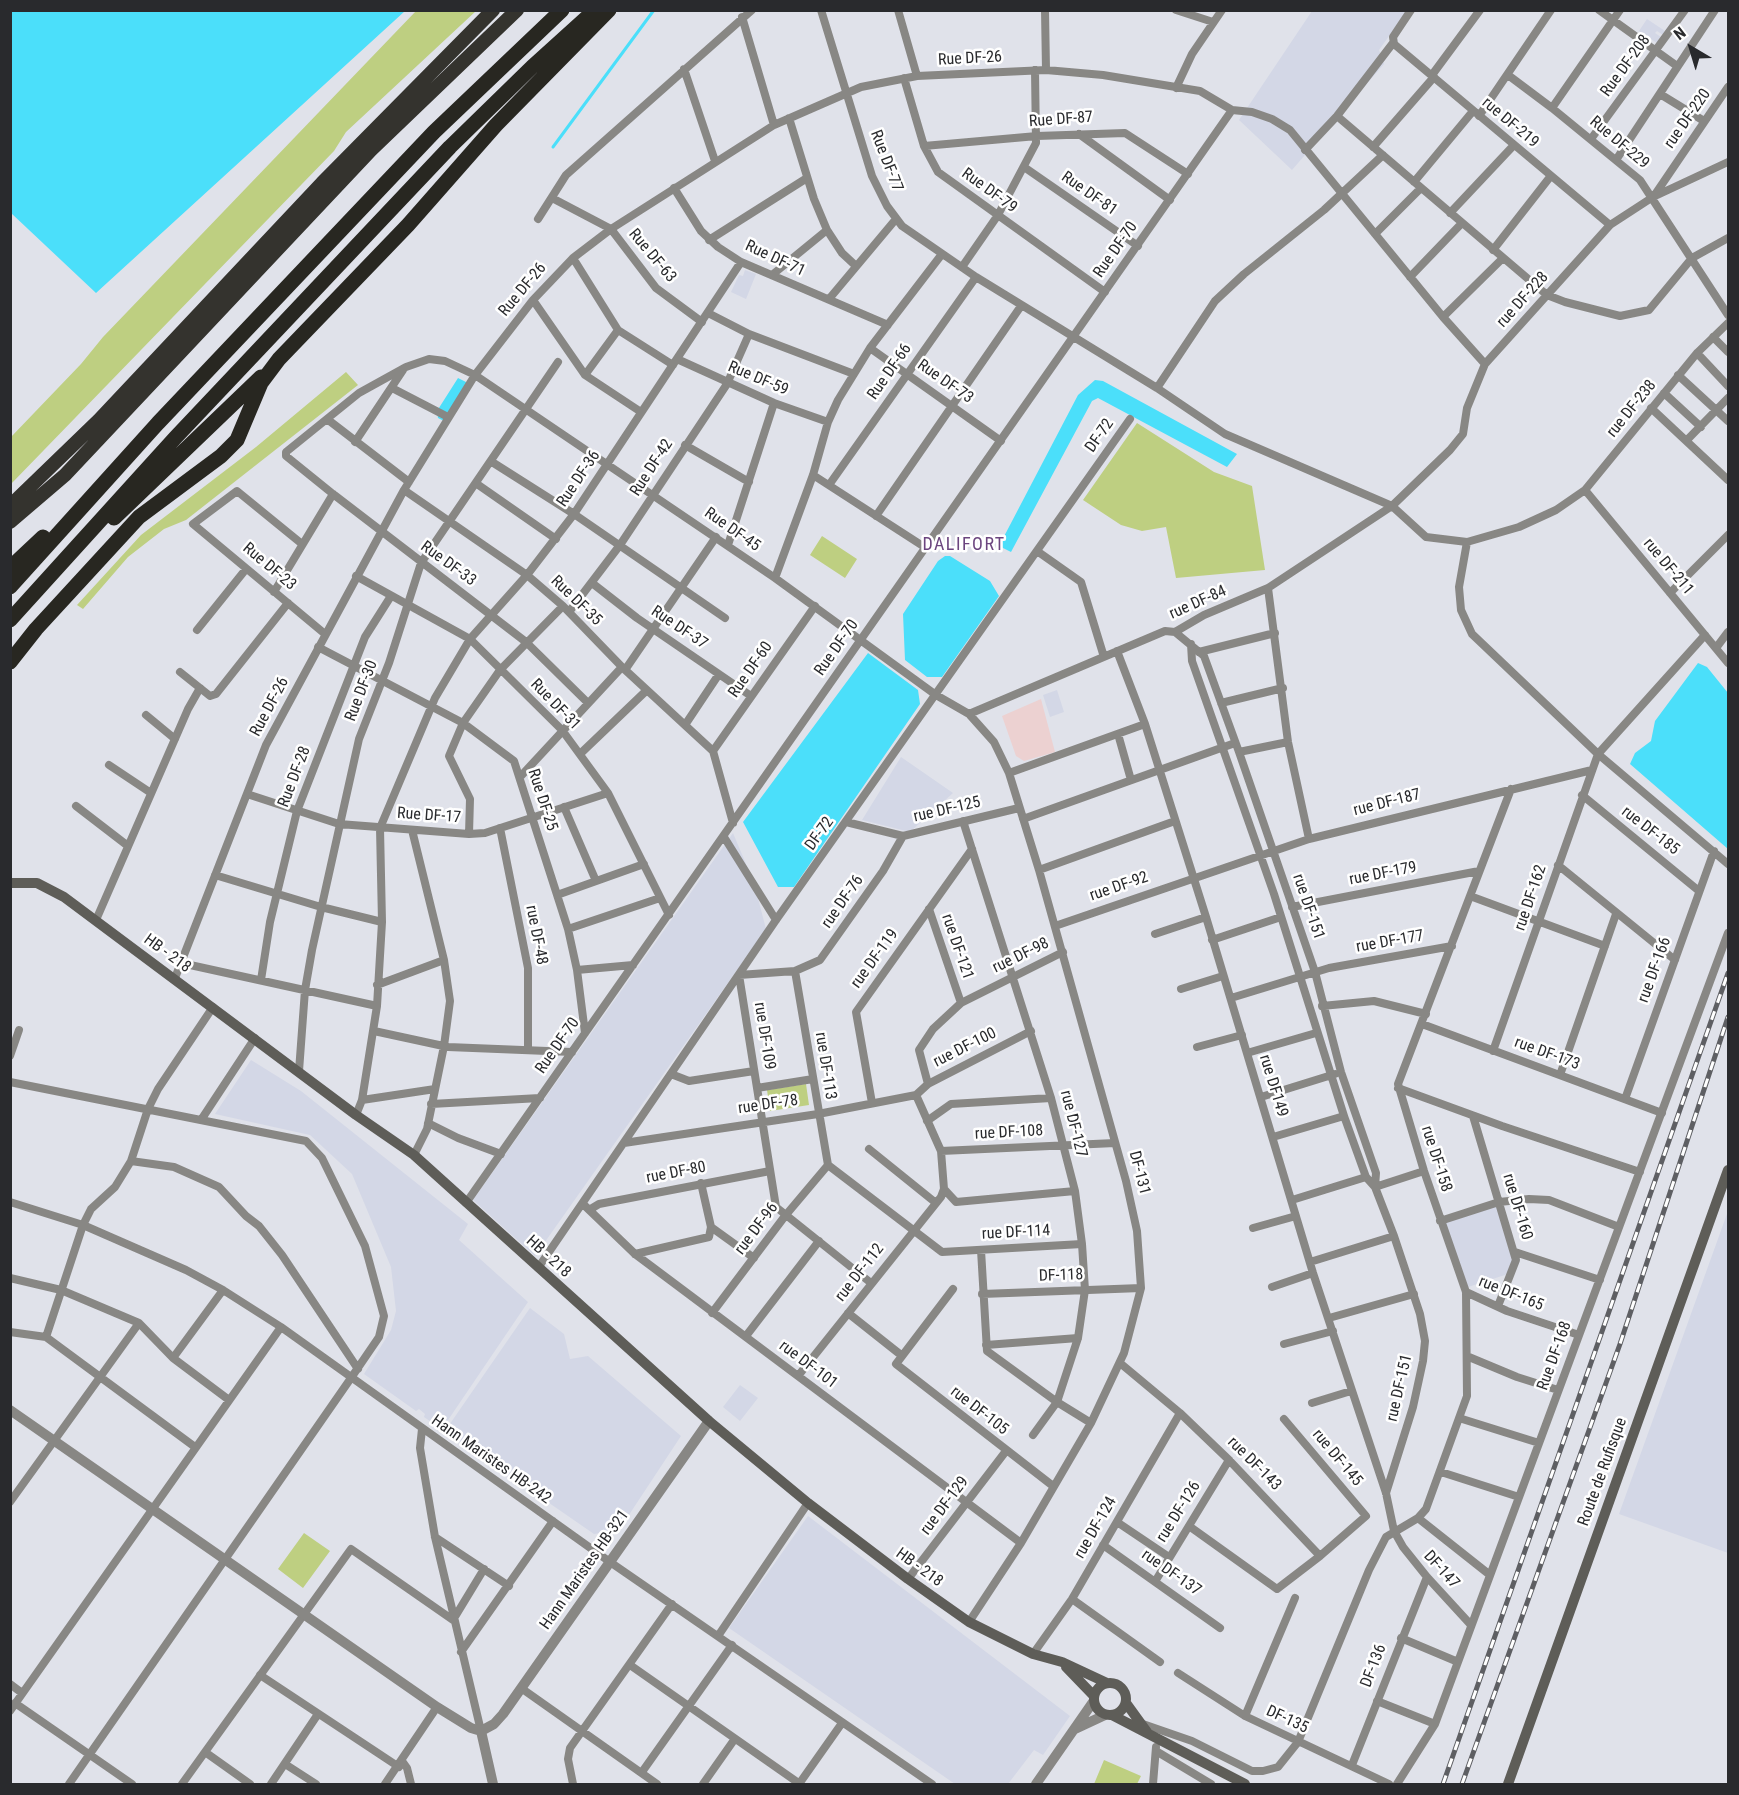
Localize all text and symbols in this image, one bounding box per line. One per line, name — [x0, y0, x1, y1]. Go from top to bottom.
north arrow — [1661, 18, 1721, 78]
text: N — [1670, 23, 1689, 44]
street label: Rue DF-208 — [1597, 31, 1655, 101]
street label: Rue DF-26 — [938, 48, 1002, 70]
street label: rue DF-220 — [1661, 86, 1715, 152]
street label: rue DF-219 — [1478, 94, 1542, 152]
street label: Rue DF-87 — [1028, 108, 1094, 132]
street label: Rue DF-229 — [1585, 113, 1653, 173]
street label: Rue DF-77 — [866, 128, 906, 194]
street label: Rue DF-79 — [957, 164, 1021, 218]
street label: Rue DF-81 — [1057, 168, 1121, 220]
street label: Rue DF-70 — [1090, 218, 1142, 282]
street label: Rue DF-63 — [624, 225, 680, 287]
street label: Rue DF-71 — [742, 237, 808, 281]
street label: Rue DF-26 — [495, 259, 551, 321]
street label: rue DF-228 — [1493, 268, 1553, 332]
street label: Rue DF-66 — [864, 340, 916, 404]
street label: Rue DF-73 — [913, 356, 977, 408]
street label: Rue DF-59 — [725, 358, 791, 400]
street label: rue DF-238 — [1603, 376, 1661, 442]
street label: DF-72 — [1082, 416, 1118, 456]
street label: Rue DF-42 — [627, 436, 677, 500]
street label: Rue DF-36 — [553, 447, 605, 511]
street label: Rue DF-45 — [700, 504, 764, 556]
district label: DALIFORT — [922, 534, 1006, 556]
street label: rue DF-211 — [1639, 535, 1697, 599]
street label: Rue DF-33 — [416, 537, 480, 591]
street label: Rue DF-23 — [238, 539, 300, 595]
street label: Rue DF-35 — [546, 572, 606, 630]
street label: rue DF-84 — [1167, 582, 1229, 624]
street label: Rue DF-37 — [647, 602, 711, 654]
street label: Rue DF-70 — [811, 616, 863, 680]
street label: Rue DF-60 — [725, 638, 777, 702]
street label: Rue DF-30 — [342, 658, 382, 724]
street label: Rue DF-26 — [247, 674, 293, 740]
street label: Rue DF-31 — [526, 675, 584, 735]
street label: Rue DF-28 — [275, 744, 315, 810]
street label: Rue DF-25 — [523, 767, 561, 833]
street label: rue DF-187 — [1352, 785, 1422, 821]
street label: rue DF-125 — [912, 793, 982, 827]
street label: rue DF-185 — [1617, 802, 1683, 860]
street label: Rue DF-17 — [396, 804, 462, 828]
street label: DF-72 — [801, 814, 839, 854]
street label: rue DF-179 — [1348, 858, 1418, 890]
street label: rue DF-162 — [1511, 863, 1551, 933]
street label: rue DF-92 — [1087, 868, 1151, 906]
street label: rue DF-76 — [818, 872, 868, 932]
street label: rue DF-151 — [1288, 872, 1328, 942]
street label: rue DF-48 — [521, 904, 551, 966]
street label: rue DF-121 — [937, 912, 977, 982]
street label: rue DF-119 — [847, 926, 903, 992]
street label: rue DF-177 — [1355, 927, 1425, 957]
street label: HB - 218 — [140, 930, 194, 978]
street label: rue DF-98 — [990, 934, 1052, 978]
street label: rue DF-166 — [1634, 935, 1676, 1005]
street label: rue DF-109 — [749, 1001, 779, 1071]
street label: Rue DF-70 — [532, 1014, 584, 1078]
street label: rue DF-100 — [930, 1024, 1000, 1072]
street label: rue DF-113 — [810, 1031, 840, 1101]
street label: rue DF-173 — [1512, 1033, 1582, 1075]
street label: rue DF149 — [1254, 1052, 1292, 1120]
street label: rue DF-127 — [1055, 1089, 1091, 1159]
street label: rue DF-78 — [737, 1091, 799, 1119]
street label: rue DF-108 — [974, 1122, 1044, 1144]
street label: rue DF-158 — [1416, 1124, 1456, 1194]
street label: DF-131 — [1124, 1149, 1154, 1197]
street label: rue DF-80 — [645, 1158, 707, 1188]
street label: rue DF-160 — [1498, 1172, 1536, 1242]
street label: rue DF-96 — [731, 1199, 783, 1259]
street label: rue DF-114 — [981, 1222, 1051, 1244]
street label: HB - 218 — [522, 1232, 574, 1282]
street label: rue DF-112 — [831, 1240, 889, 1306]
street label: DF-118 — [1038, 1266, 1084, 1286]
street label: rue DF-165 — [1476, 1272, 1546, 1316]
street label: Rue DF-168 — [1534, 1319, 1576, 1393]
street label: rue DF-101 — [775, 1337, 841, 1393]
street label: rue DF-151 — [1383, 1353, 1417, 1423]
street label: rue DF-105 — [946, 1382, 1012, 1440]
street label: Hann Maristes HB-242 — [427, 1411, 555, 1509]
street label: Route de Rufisque — [1575, 1415, 1631, 1529]
street label: rue DF-145 — [1308, 1426, 1366, 1490]
street label: rue DF-143 — [1223, 1433, 1285, 1495]
street label: rue DF-129 — [917, 1473, 973, 1539]
street label: rue DF-126 — [1153, 1478, 1205, 1546]
street label: rue DF-124 — [1071, 1494, 1121, 1562]
street label: Hann Maristes HB-321 — [536, 1506, 634, 1634]
street label: HB - 218 — [892, 1544, 946, 1592]
street label: rue DF-137 — [1138, 1546, 1204, 1600]
street label: DF-147 — [1419, 1547, 1463, 1593]
street label: DF-136 — [1357, 1642, 1391, 1690]
street label: DF-135 — [1263, 1702, 1311, 1738]

